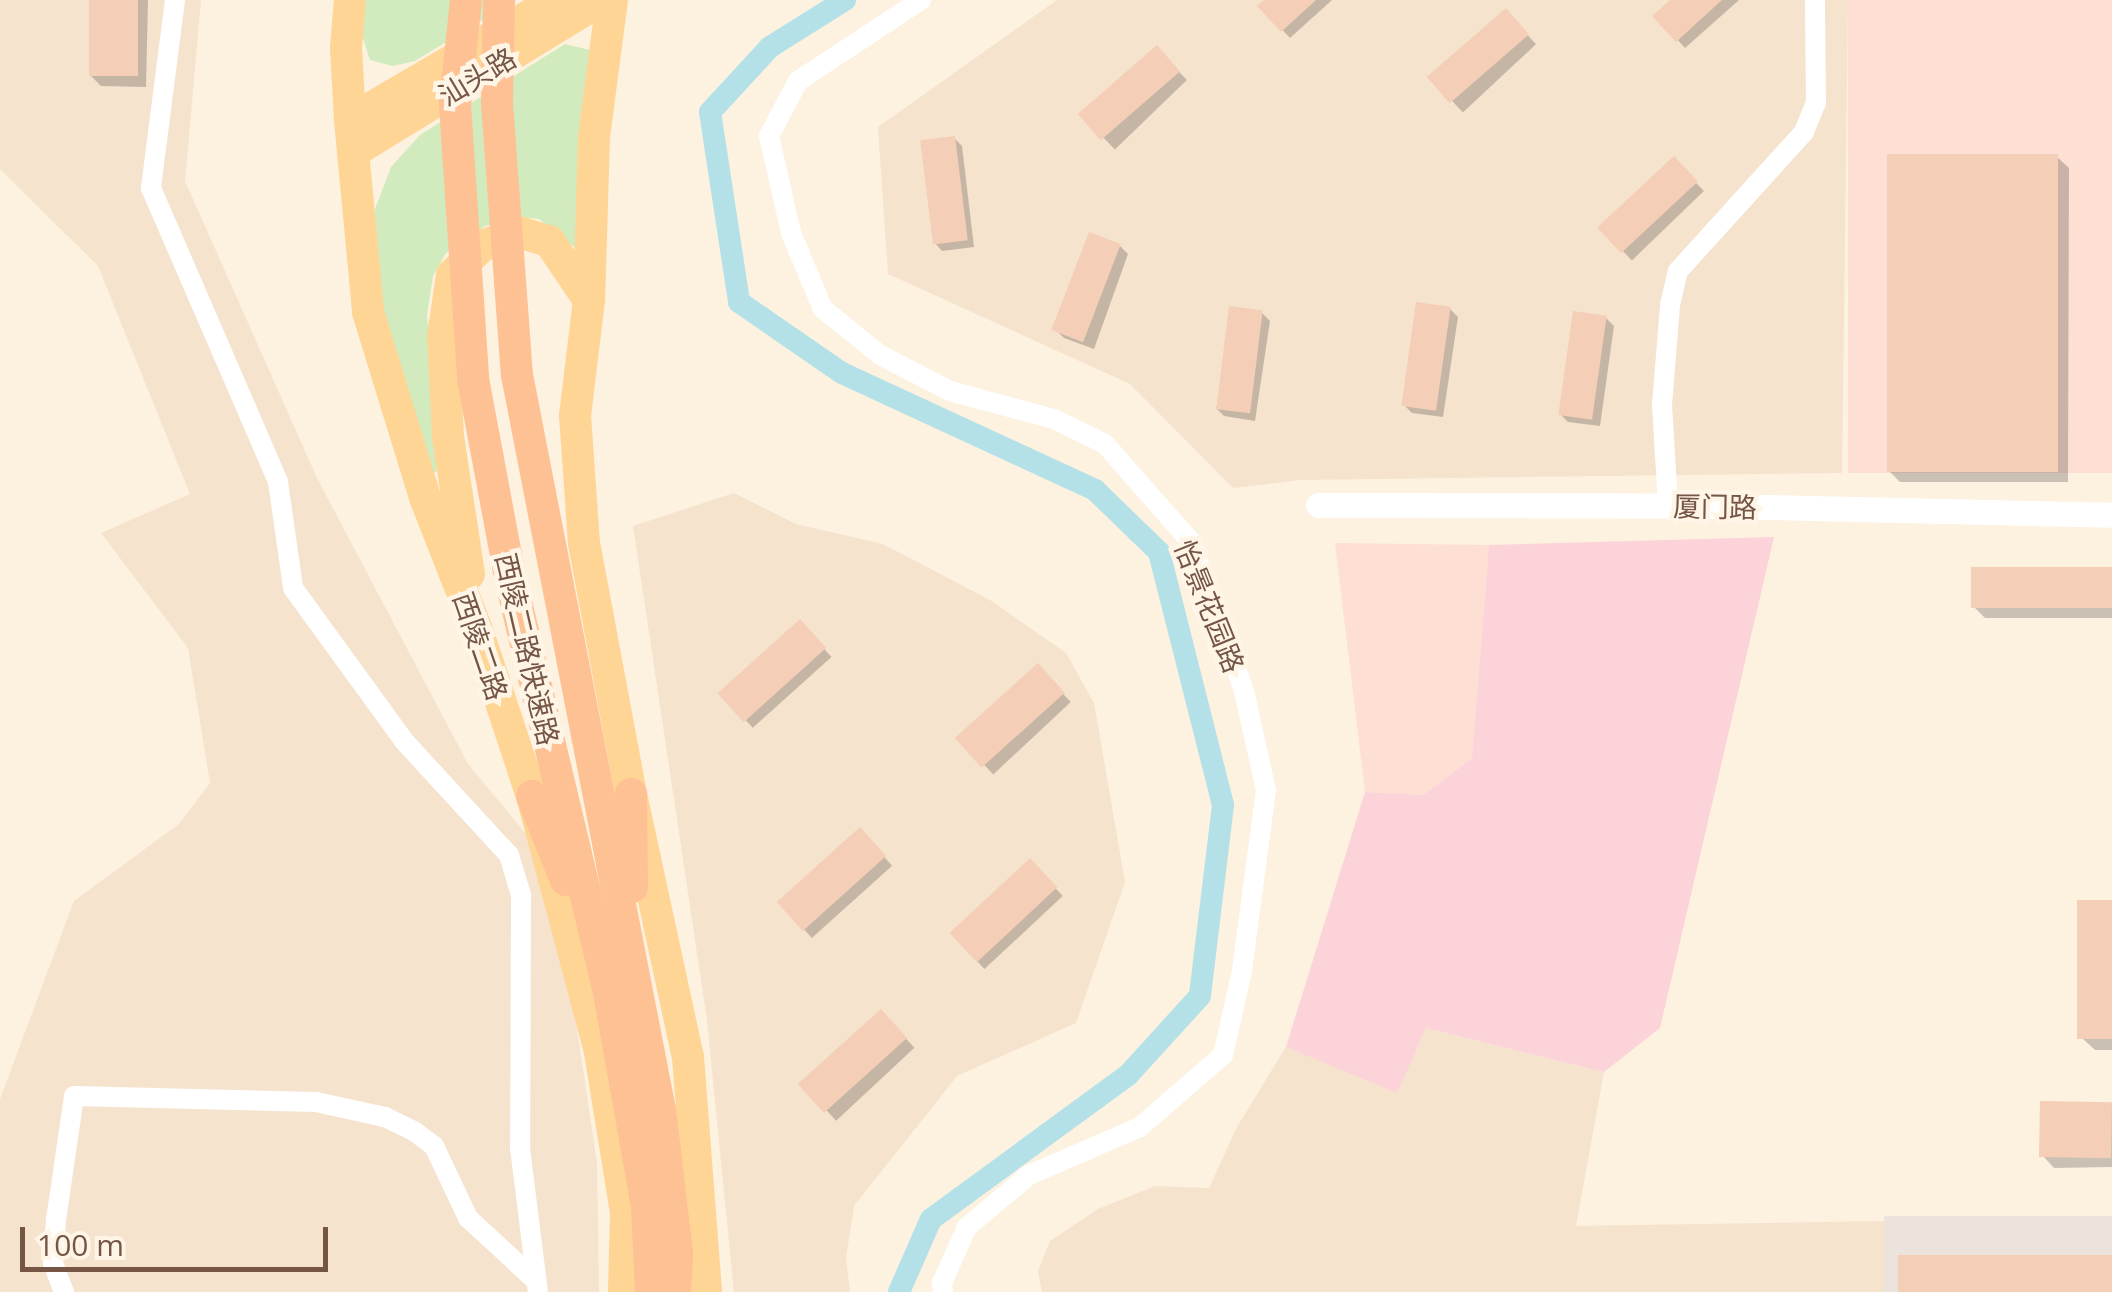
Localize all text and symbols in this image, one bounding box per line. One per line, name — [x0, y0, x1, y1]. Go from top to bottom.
street label: 汕头路 — [432, 40, 522, 112]
street label: 厦门路 — [1673, 488, 1757, 524]
street label: 怡景花园路 — [1168, 535, 1252, 677]
street label: 西陵二路快速路 — [490, 550, 566, 748]
street label: 西陵二路 — [447, 588, 515, 704]
scale bar — [25, 1207, 332, 1269]
text: 100 m — [37, 1224, 124, 1265]

